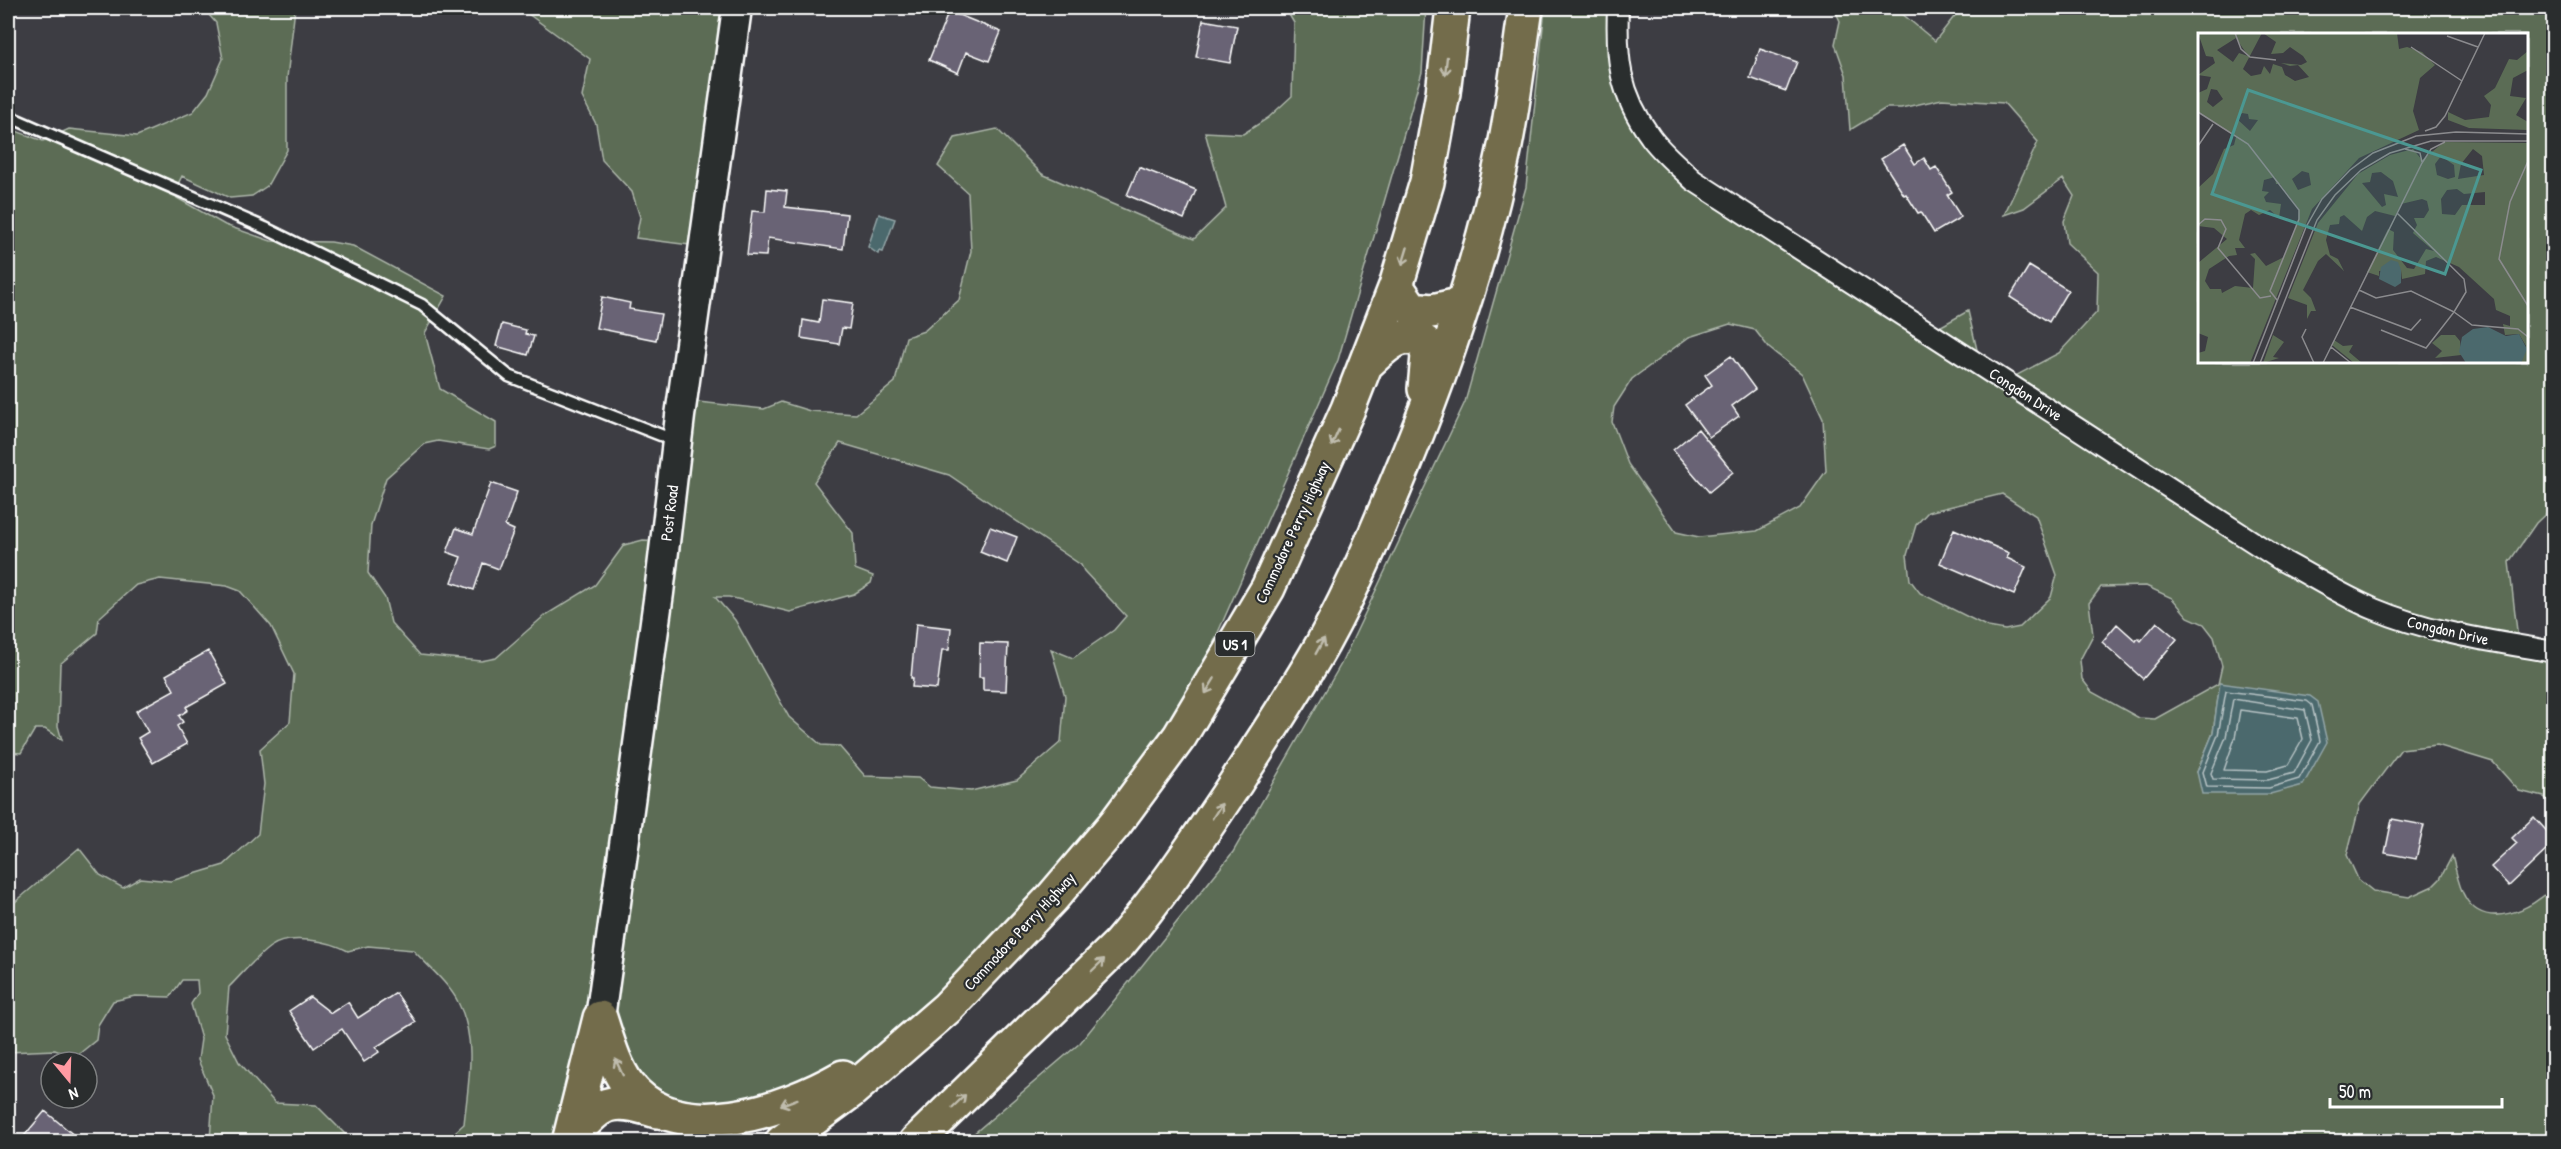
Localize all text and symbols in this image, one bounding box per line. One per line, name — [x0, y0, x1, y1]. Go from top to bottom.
inset map — [2198, 33, 2528, 363]
one-way arrow — [1440, 55, 1451, 75]
one-way arrow — [1399, 246, 1410, 265]
street label: Congdon Drive — [1985, 362, 2067, 426]
one-way arrow — [1329, 428, 1340, 446]
street label: Commodore Perry Highway — [1249, 457, 1335, 607]
street label: Post Road — [655, 484, 683, 542]
street label: Congdon Drive — [2405, 610, 2492, 650]
road number: US 1 — [1216, 632, 1254, 656]
one-way arrow — [1315, 638, 1327, 655]
one-way arrow — [1203, 677, 1215, 694]
one-way arrow — [1211, 803, 1223, 820]
street label: Commodore Perry Highway — [958, 867, 1080, 995]
one-way arrow — [1090, 957, 1105, 972]
north arrow — [39, 1050, 99, 1110]
one-way arrow — [612, 1058, 624, 1076]
scale bar — [2330, 1071, 2502, 1109]
text: 50 m — [2339, 1079, 2371, 1104]
text: N — [66, 1082, 81, 1106]
one-way arrow — [951, 1094, 966, 1109]
one-way arrow — [780, 1098, 799, 1109]

